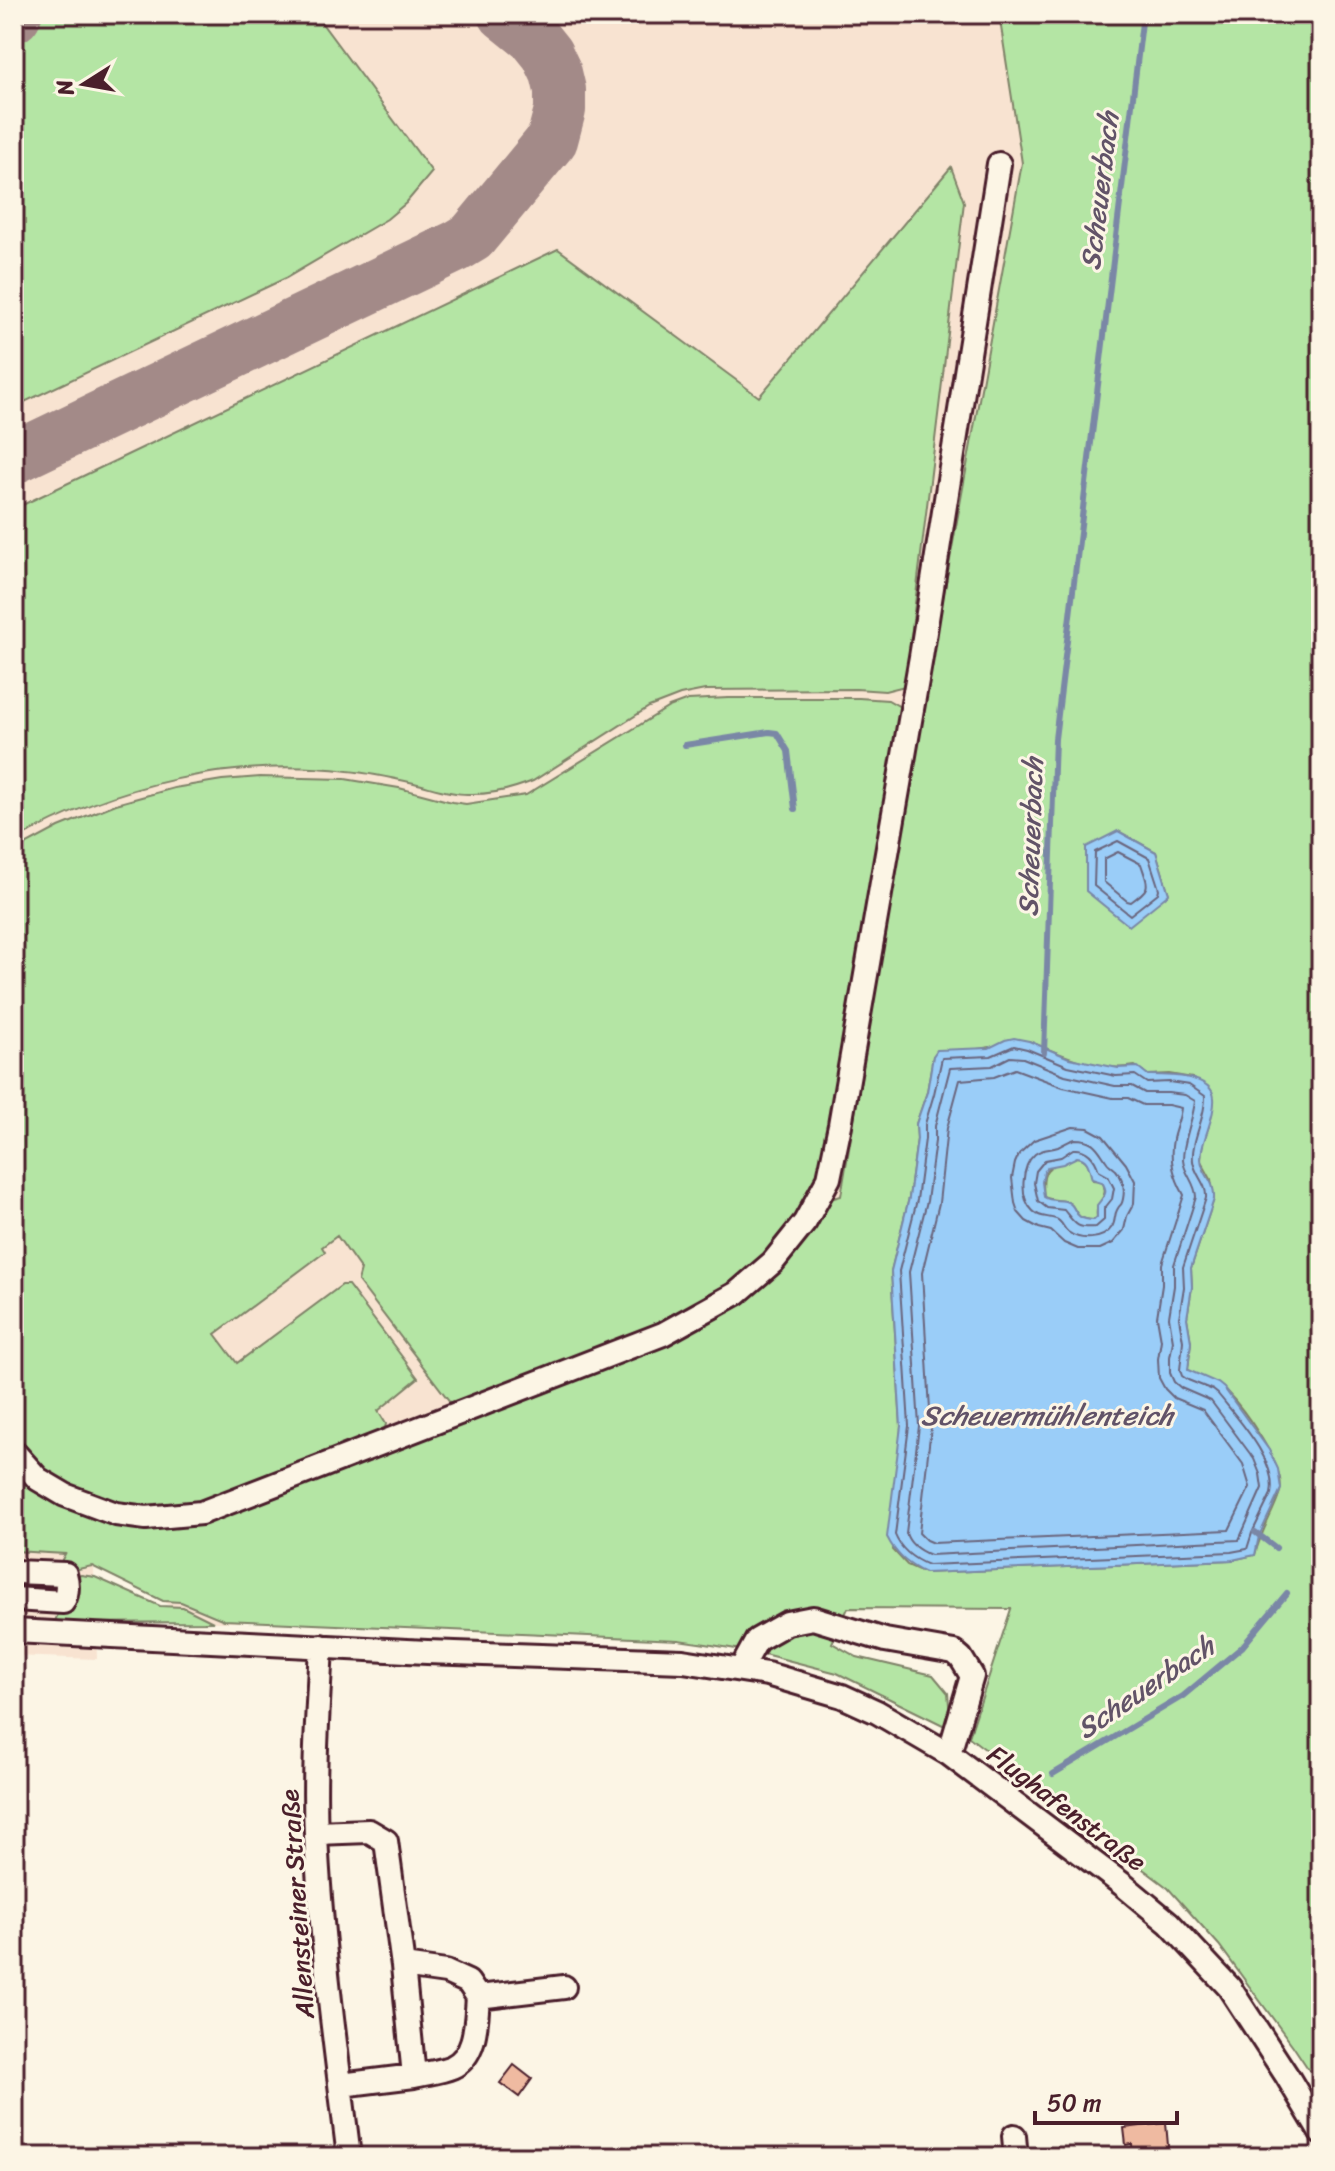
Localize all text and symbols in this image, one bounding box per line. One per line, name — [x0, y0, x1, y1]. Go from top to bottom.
north arrow — [44, 44, 124, 124]
text: N — [44, 76, 86, 100]
water label: Scheuerbach — [1066, 107, 1134, 273]
water label: Scheuerbach — [1003, 755, 1058, 917]
water label: Scheuermühlenteich — [921, 1391, 1175, 1440]
water label: Scheuerbach — [1066, 1621, 1227, 1752]
street label: Flughafenstraße — [977, 1732, 1157, 1884]
street label: Allensteiner Straße — [266, 1787, 328, 2021]
scale bar — [1035, 2075, 1177, 2125]
text: 50 m — [1047, 2082, 1102, 2124]

